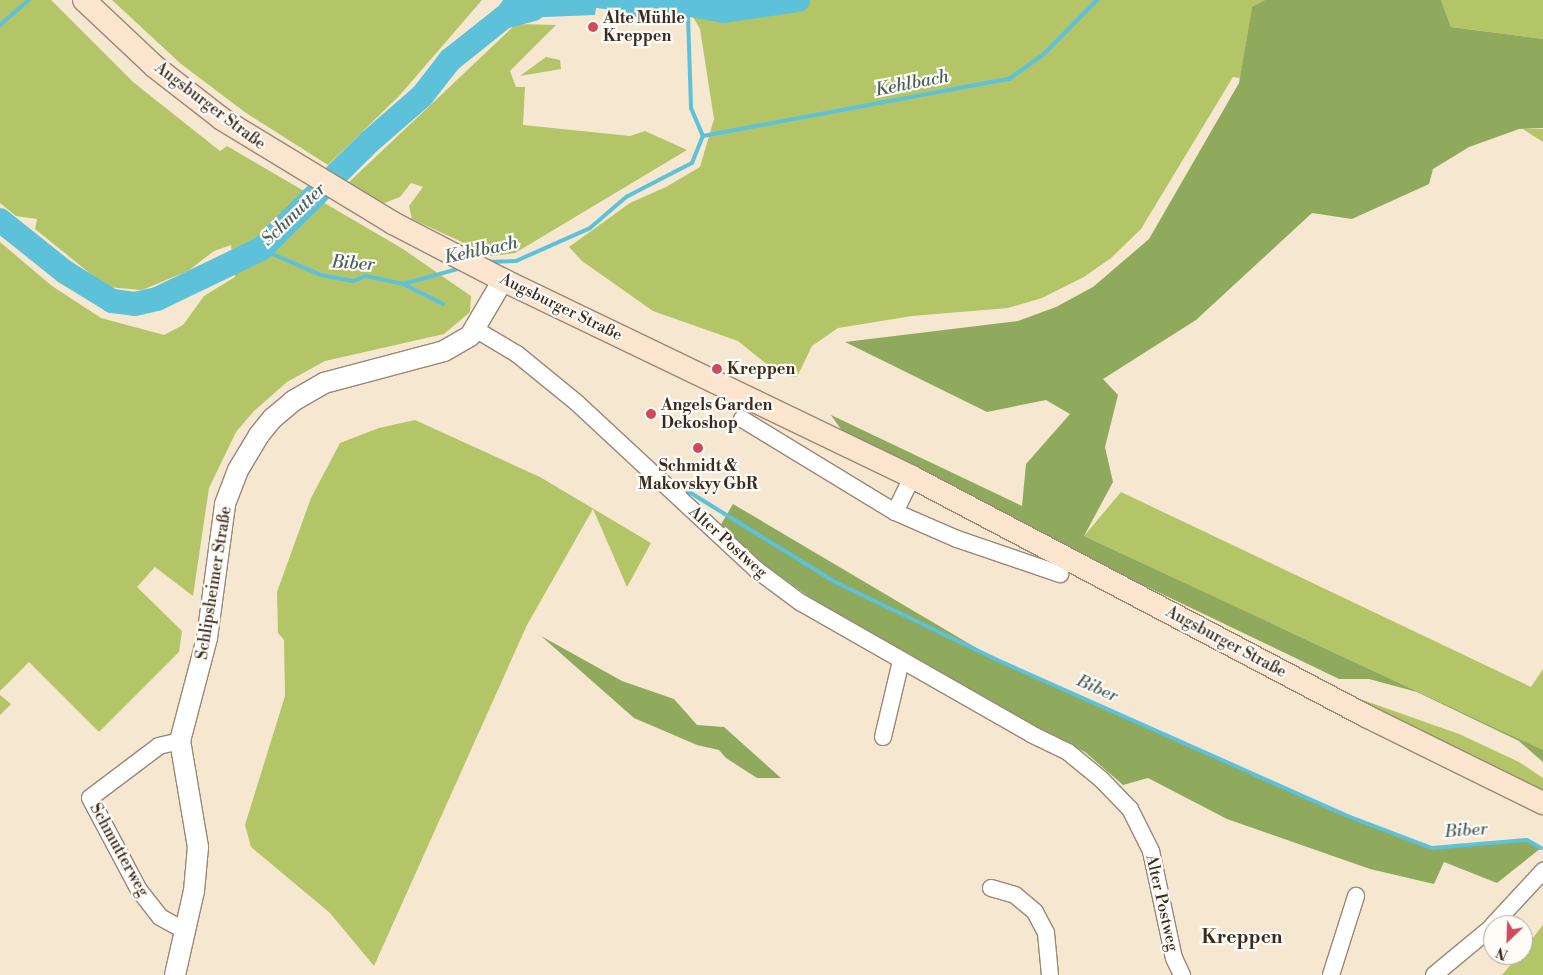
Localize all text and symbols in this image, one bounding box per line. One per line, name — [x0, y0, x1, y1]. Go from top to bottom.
place label: Alte Mühle Kreppen — [603, 8, 685, 46]
marker: Alte Mühle Kreppen — [587, 21, 599, 33]
street label: Augsburger Straße — [151, 58, 269, 154]
water label: Kehlbach — [873, 66, 951, 102]
water label: Schmutter — [257, 179, 331, 251]
water label: Kehlbach — [442, 233, 520, 269]
water label: Biber — [331, 252, 375, 276]
street label: Augsburger Straße — [497, 269, 625, 345]
place label: Kreppen — [727, 359, 795, 379]
marker: Kreppen — [711, 363, 723, 375]
place label: Angels Garden Dekoshop — [661, 395, 772, 433]
marker: Angels Garden Dekoshop — [645, 408, 657, 420]
marker: Schmidt & Makovskyy GbR — [692, 442, 704, 454]
place label: Schmidt & Makovskyy GbR — [638, 456, 758, 494]
street label: Alter Postweg — [685, 502, 771, 582]
street label: Schlipsheimer Straße — [192, 505, 236, 661]
street label: Augsburger Straße — [1163, 602, 1289, 682]
water label: Biber — [1073, 670, 1121, 708]
street label: Schmutterweg — [85, 800, 153, 900]
water label: Biber — [1444, 819, 1488, 843]
street label: Alter Postweg — [1142, 853, 1182, 953]
north arrow — [1483, 915, 1533, 965]
district label: Kreppen — [1201, 927, 1283, 949]
text: N — [1494, 942, 1511, 963]

